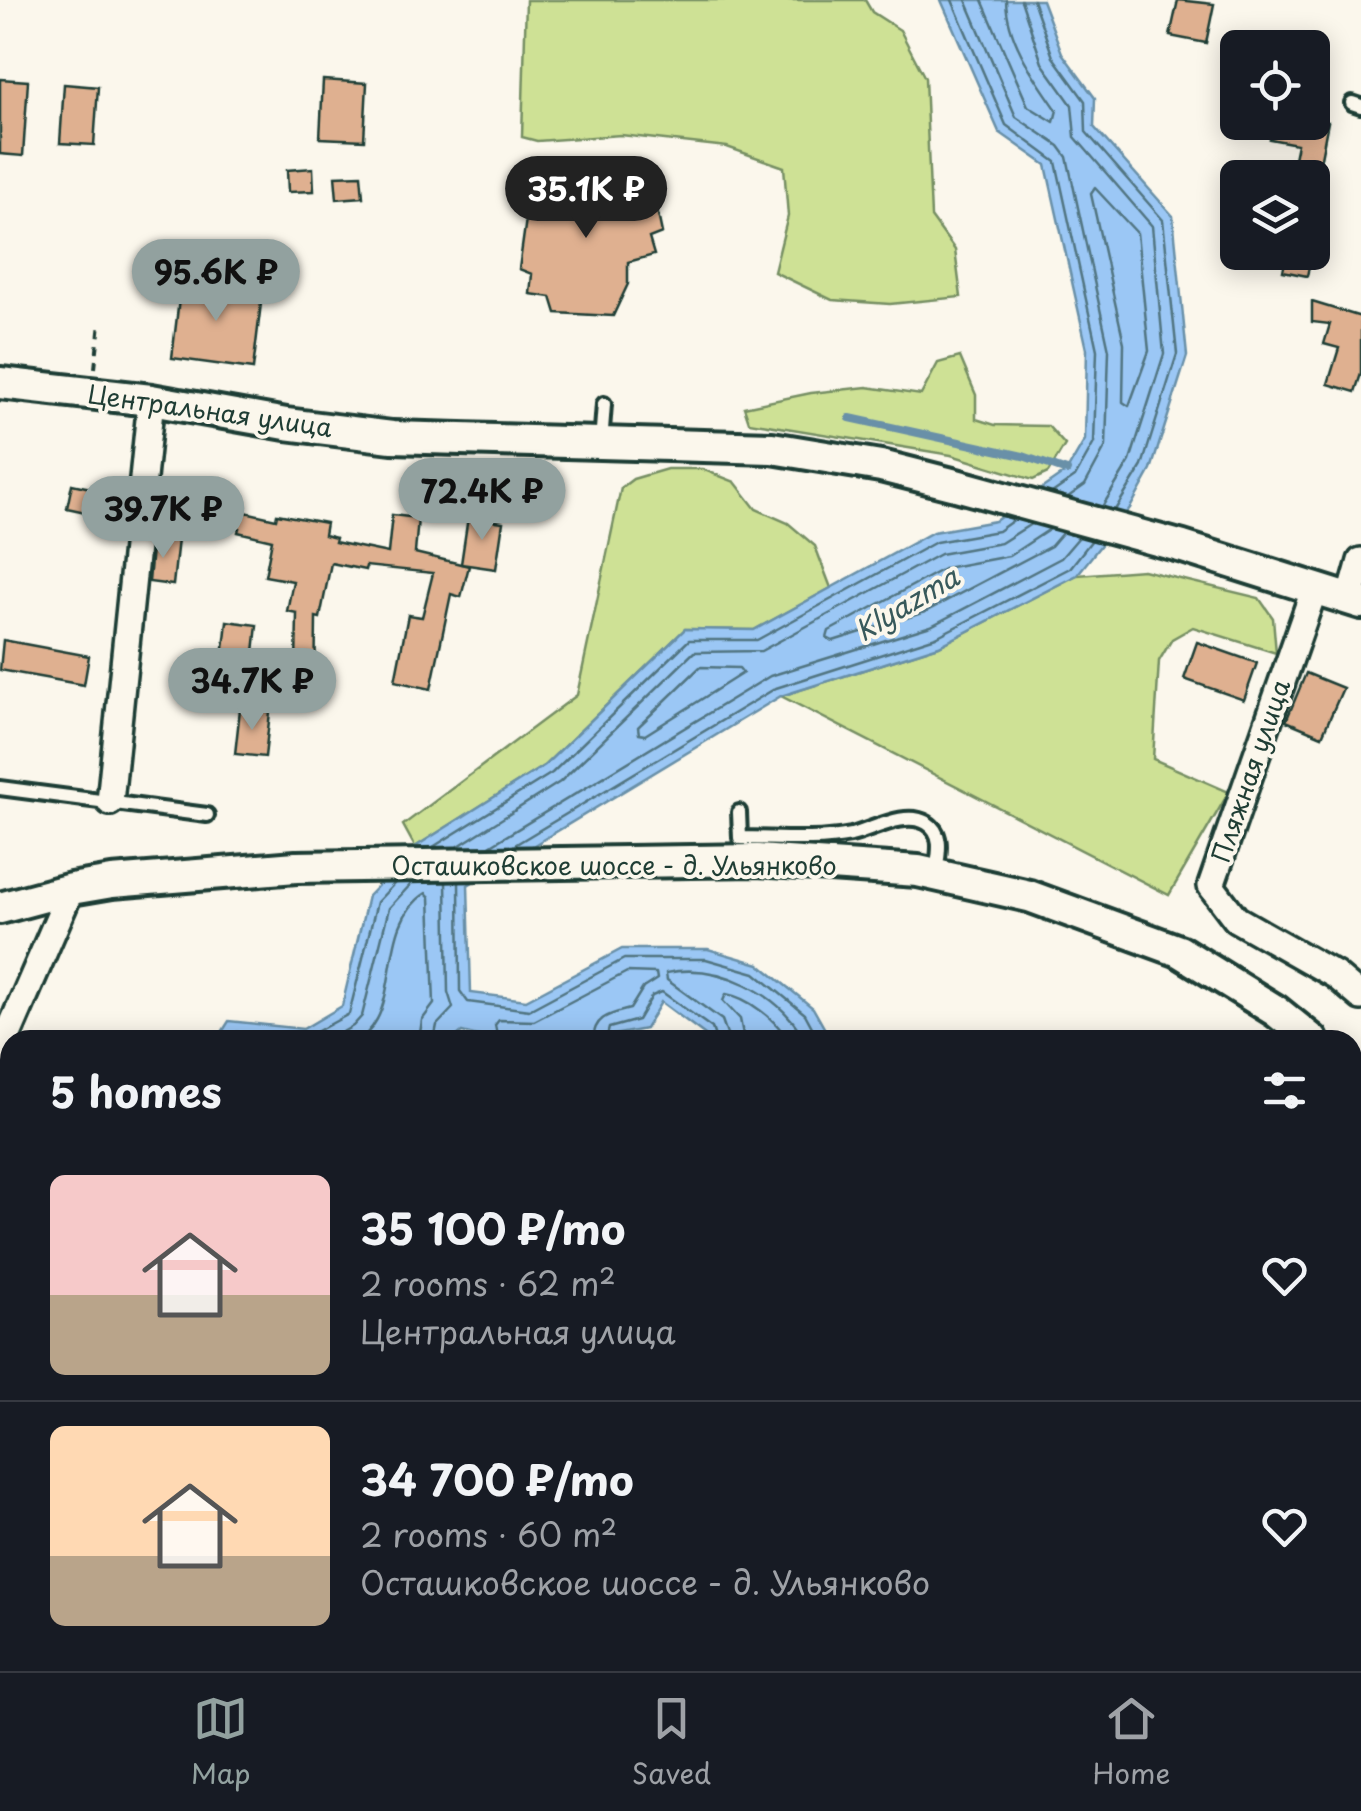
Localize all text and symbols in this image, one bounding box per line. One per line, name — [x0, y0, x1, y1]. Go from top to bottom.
map controls — [1220, 30, 1330, 270]
button: locate — [1220, 30, 1330, 140]
pin: 35.1K ₽ — [494, 156, 678, 241]
button: layers — [1220, 160, 1330, 270]
text: 35.1K ₽ — [527, 164, 645, 212]
pin: 95.6K ₽ — [124, 239, 308, 324]
text: 95.6K ₽ — [154, 247, 278, 295]
street label: Центральная улица — [85, 374, 335, 446]
pin: 72.4K ₽ — [390, 458, 574, 543]
text: 72.4K ₽ — [421, 466, 543, 514]
pin: 39.7K ₽ — [71, 476, 255, 561]
text: 39.7K ₽ — [103, 484, 223, 532]
water label: Klyazma — [846, 554, 967, 651]
pin: 34.7K ₽ — [160, 648, 344, 733]
text: 34.7K ₽ — [190, 656, 314, 704]
street label: Пляжная улица — [1201, 674, 1299, 867]
street label: Осташковское шоссе - д. Ульянково — [391, 846, 837, 884]
text: 5 homes — [50, 1059, 222, 1122]
icon: filters — [1257, 1063, 1312, 1118]
text: 35 100 ₽/mo — [360, 1196, 625, 1259]
icon: home — [130, 1215, 250, 1335]
icon: heart — [1257, 1248, 1312, 1303]
text: 2 rooms · 62 m² — [360, 1259, 616, 1307]
text: Центральная улица — [360, 1307, 676, 1355]
text: 34 700 ₽/mo — [360, 1447, 634, 1510]
icon: home — [130, 1466, 250, 1586]
icon: heart — [1257, 1499, 1312, 1554]
text: 2 rooms · 60 m² — [360, 1510, 617, 1558]
text: Осташковское шоссе - д. Ульянково — [360, 1558, 930, 1606]
tab: Map — [191, 1691, 250, 1794]
tab: Saved — [632, 1691, 711, 1794]
tab: Home — [1092, 1691, 1170, 1794]

